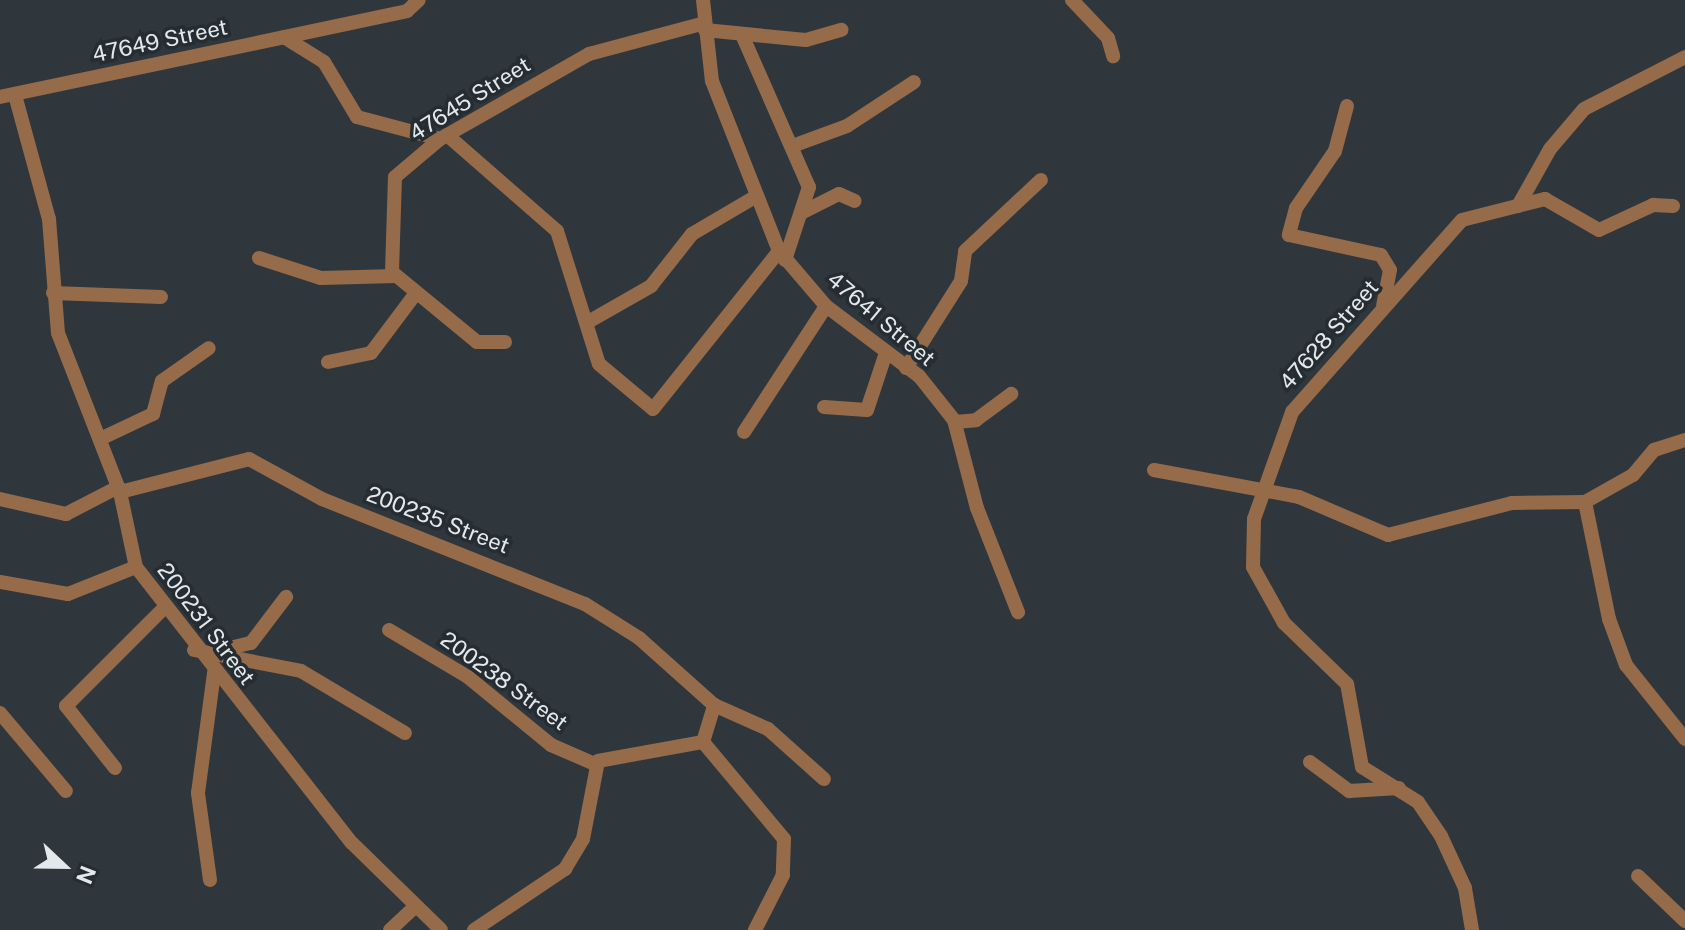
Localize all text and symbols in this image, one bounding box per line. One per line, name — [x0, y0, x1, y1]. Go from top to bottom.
street label: 47649 Street — [90, 14, 230, 68]
street label: 47645 Street — [405, 51, 535, 147]
street label: 47641 Street — [822, 266, 940, 372]
street label: 47628 Street — [1274, 275, 1384, 395]
street label: 200235 Street — [363, 481, 513, 559]
street label: 200231 Street — [152, 558, 260, 690]
street label: 200238 Street — [435, 626, 573, 736]
north arrow — [24, 826, 104, 906]
text: N — [71, 862, 102, 888]

